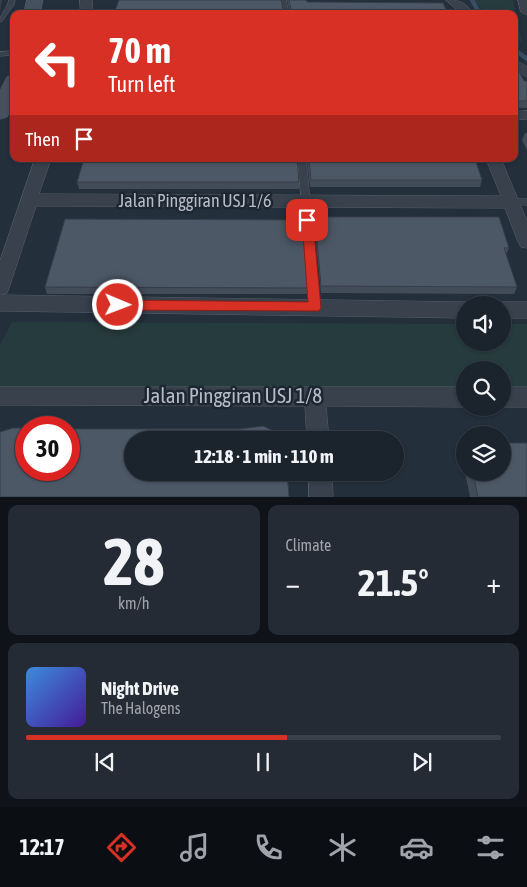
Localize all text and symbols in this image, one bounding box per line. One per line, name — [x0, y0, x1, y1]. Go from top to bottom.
icon: left — [25, 30, 90, 95]
text: 70 m — [108, 30, 171, 70]
text: Turn left — [108, 71, 175, 97]
icon: arrive — [70, 125, 98, 153]
text: Then — [25, 128, 60, 150]
street label: Jalan Pinggiran USJ 1/6 — [119, 190, 271, 211]
pin — [286, 199, 328, 241]
icon: arrive — [293, 206, 321, 234]
position arrow — [91, 278, 143, 330]
map controls — [456, 296, 511, 481]
button: sound — [456, 296, 511, 351]
button: search — [456, 361, 511, 416]
street label: Jalan Pinggiran USJ 1/8 — [144, 383, 322, 407]
speed limit sign: 30 — [15, 416, 80, 481]
button: layers — [456, 426, 511, 481]
text: 12:18 · 1 min · 110 m — [194, 445, 334, 467]
text: 28 — [103, 524, 164, 599]
text: Climate — [286, 536, 331, 554]
text: 21.5° — [358, 561, 429, 604]
text: − — [286, 567, 300, 599]
text: + — [486, 567, 501, 599]
text: km/h — [118, 594, 150, 612]
text: Night Drive — [101, 677, 179, 699]
text: The Halogens — [101, 699, 181, 717]
icon: previous — [91, 748, 119, 776]
icon: pause — [249, 748, 277, 776]
icon: next — [408, 748, 436, 776]
icon: directions — [104, 830, 139, 865]
icon: music — [177, 830, 212, 865]
icon: phone — [251, 830, 286, 865]
icon: climate — [325, 830, 360, 865]
icon: car — [399, 830, 434, 865]
icon: filters — [473, 830, 508, 865]
text: 12:17 — [19, 834, 65, 860]

